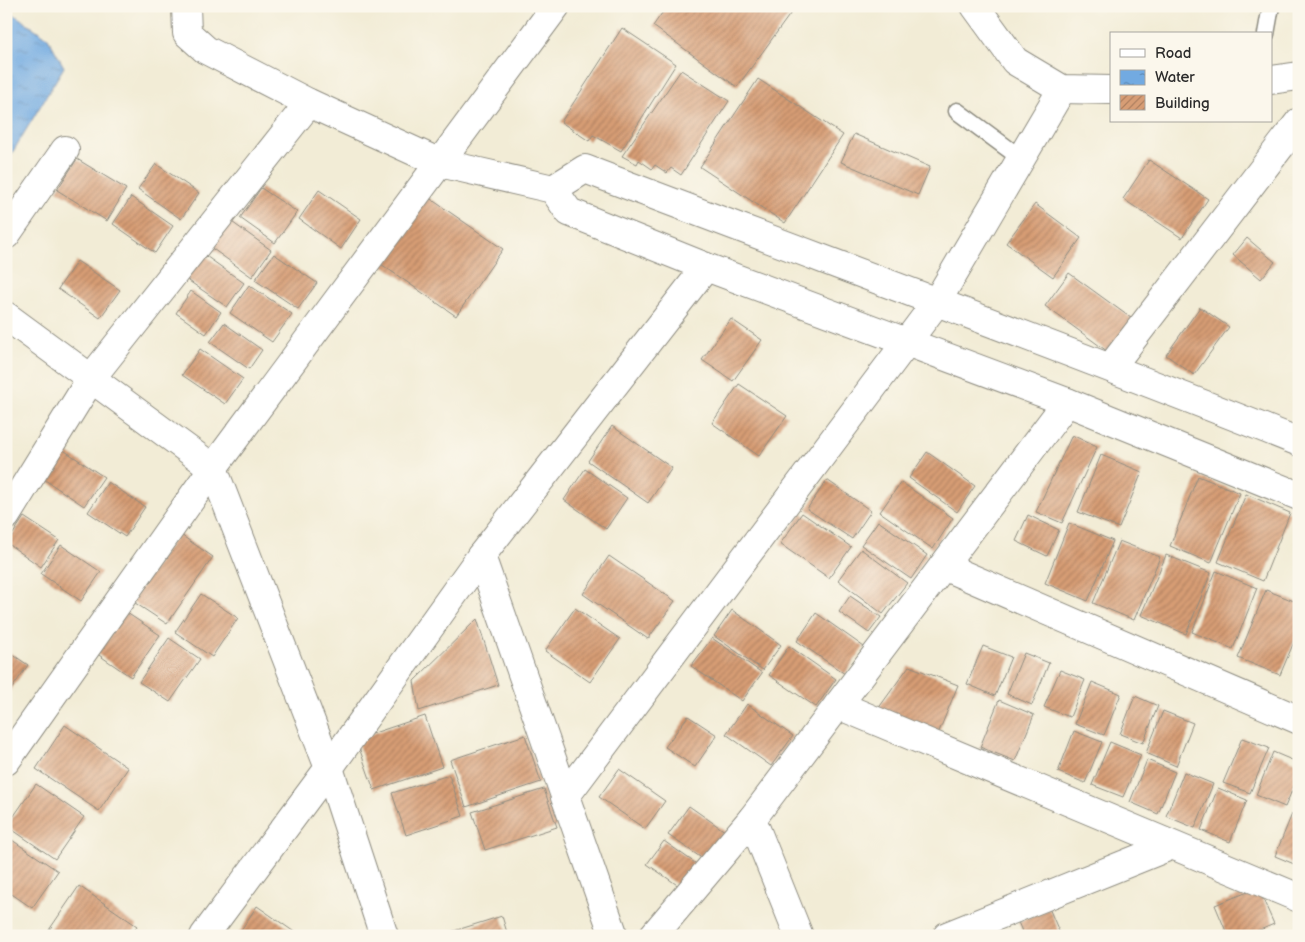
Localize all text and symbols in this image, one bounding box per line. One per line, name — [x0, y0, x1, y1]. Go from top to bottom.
legend — [1110, 32, 1272, 122]
text: Road — [1155, 44, 1191, 63]
text: Water — [1155, 68, 1195, 87]
text: Building — [1155, 94, 1210, 113]

